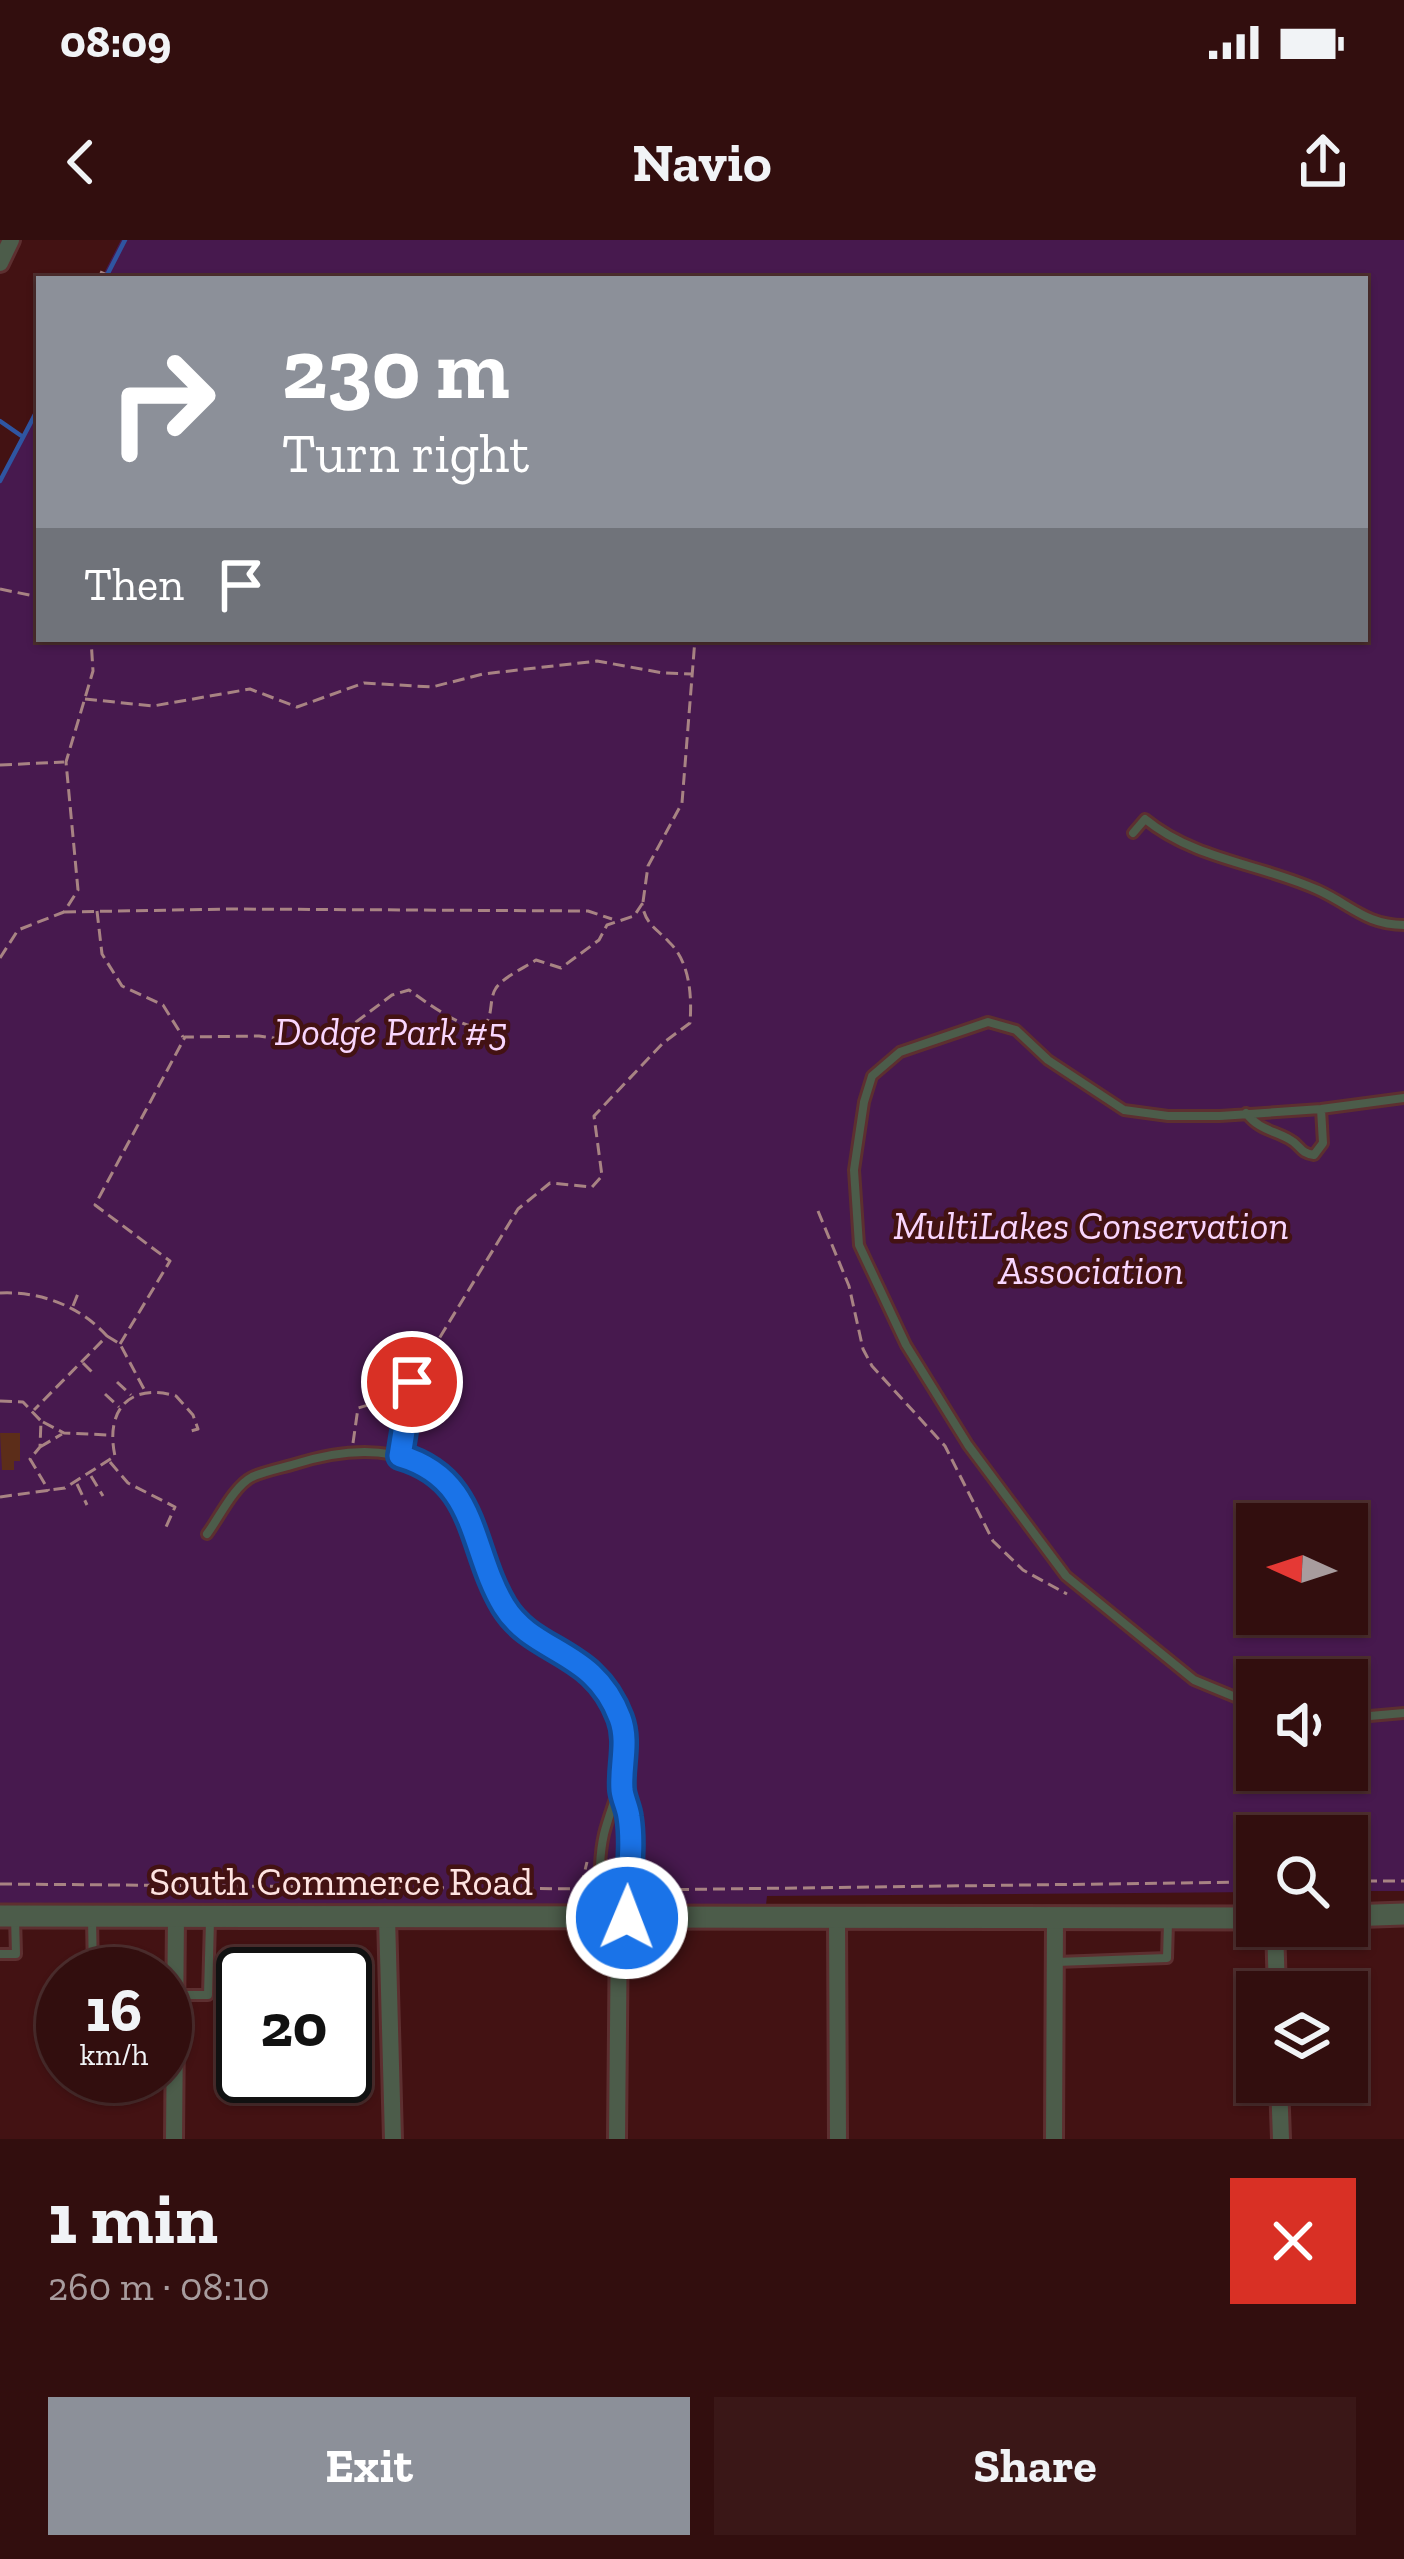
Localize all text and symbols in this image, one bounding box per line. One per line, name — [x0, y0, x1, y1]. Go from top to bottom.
text: 08:09 — [60, 15, 171, 69]
icon: back — [48, 129, 114, 195]
icon: share — [1290, 129, 1356, 195]
text: Navio — [633, 130, 771, 195]
text: 230 m — [282, 319, 510, 420]
icon: right — [84, 324, 240, 480]
text: Turn right — [282, 421, 529, 486]
icon: arrive — [208, 552, 274, 618]
text: Then — [84, 558, 184, 612]
park label: Dodge Park #5 — [274, 1008, 508, 1055]
park label: MultiLakes Conservation Association — [893, 1202, 1289, 1294]
pin — [361, 1331, 463, 1433]
icon: arrive — [379, 1349, 445, 1415]
north arrow — [1236, 1503, 1368, 1635]
map controls — [1236, 1503, 1368, 2103]
button: sound — [1236, 1659, 1368, 1791]
button: search — [1236, 1815, 1368, 1947]
position arrow — [564, 1855, 690, 1981]
street label: South Commerce Road — [149, 1858, 533, 1905]
speed limit sign: 20 — [216, 1947, 372, 2103]
button: layers — [1236, 1971, 1368, 2103]
text: 16 — [86, 1974, 142, 2046]
text: km/h — [80, 2037, 148, 2073]
text: 1 min — [48, 2175, 218, 2261]
button: close — [1230, 2178, 1356, 2304]
text: 260 m · 08:10 — [48, 2263, 270, 2310]
button: Exit — [48, 2397, 690, 2535]
button: Share — [714, 2397, 1356, 2535]

